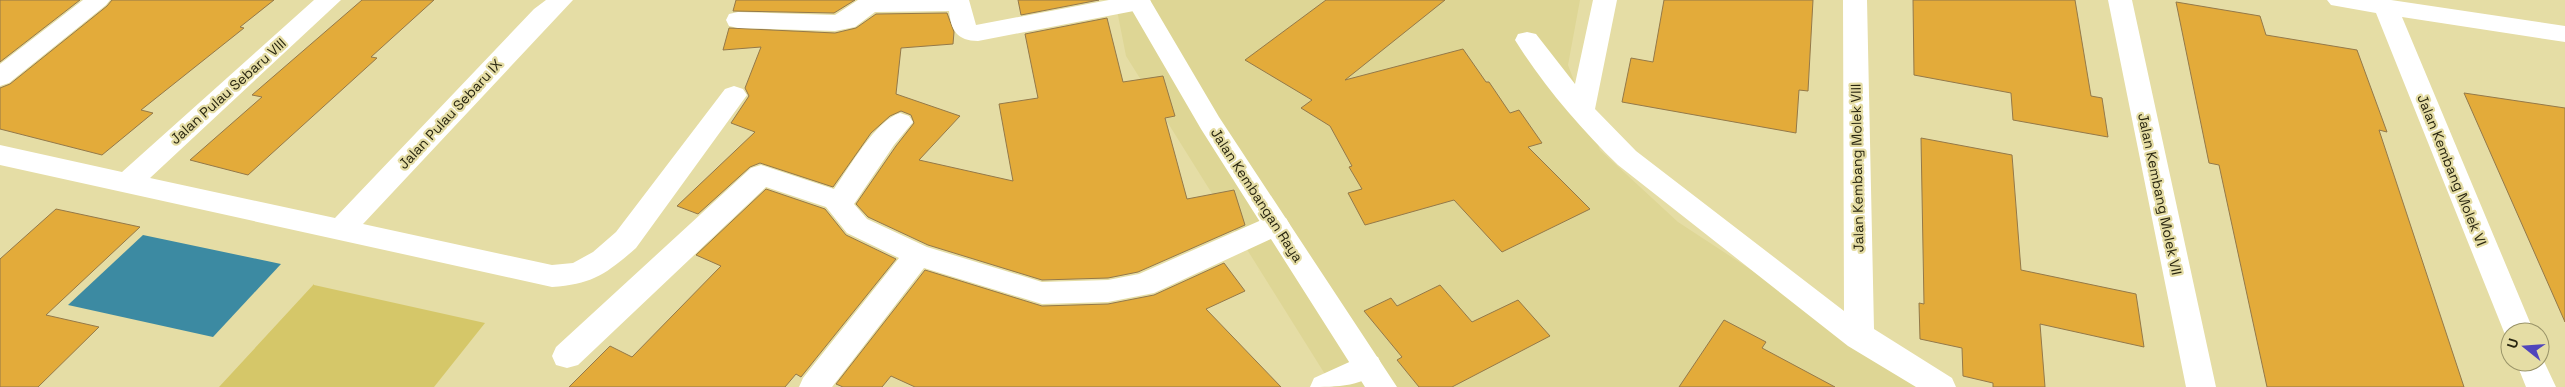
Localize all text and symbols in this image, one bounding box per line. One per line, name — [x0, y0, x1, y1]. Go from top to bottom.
street label: Jalan Pulau Sebaru VIII — [166, 34, 290, 148]
street label: Jalan Pulau Sebaru IX — [394, 55, 506, 173]
street label: Jalan Kembang Molek VIII — [1847, 83, 1867, 253]
street label: Jalan Kembang Molek VI — [2413, 92, 2491, 248]
street label: Jalan Kembang Molek VII — [2134, 111, 2186, 277]
street label: Jalan Kembangan Raya — [1207, 124, 1307, 266]
north arrow — [2500, 322, 2550, 372]
text: U — [2503, 336, 2523, 350]

